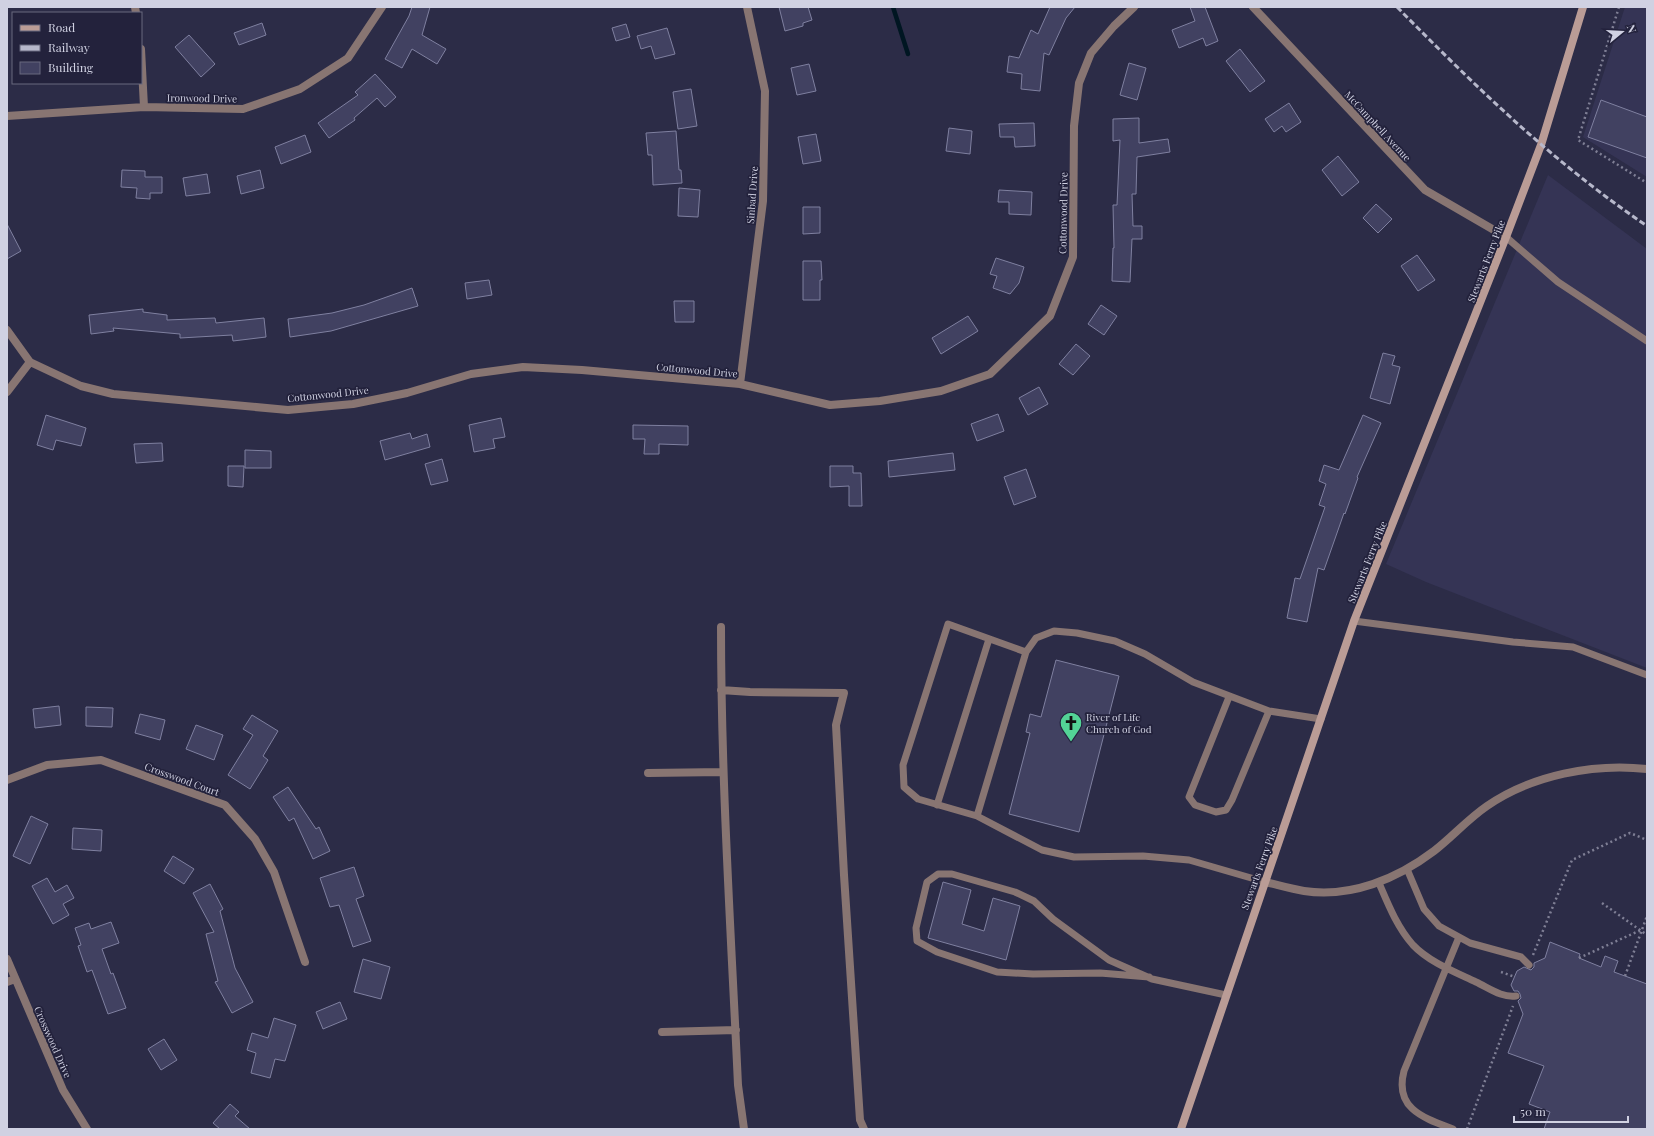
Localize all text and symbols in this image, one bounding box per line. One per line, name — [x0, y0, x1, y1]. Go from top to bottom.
legend — [12, 12, 142, 84]
north arrow — [1602, 12, 1642, 52]
text: Road — [48, 19, 75, 35]
text: N — [1624, 23, 1640, 35]
text: Railway — [48, 39, 90, 55]
text: Building — [48, 59, 94, 75]
street label: McCampbell Avenue — [1342, 88, 1414, 164]
street label: Ironwood Drive — [167, 90, 237, 106]
street label: Sinbad Drive — [743, 166, 761, 224]
street label: Cottonwood Drive — [1055, 172, 1071, 254]
street label: Stewarts Ferry Pike — [1464, 218, 1508, 304]
street label: Cottonwood Drive — [656, 359, 738, 381]
street label: Cottonwood Drive — [287, 383, 369, 405]
street label: Stewarts Ferry Pike — [1344, 519, 1390, 605]
church icon: River of Life Church of God — [1058, 710, 1084, 743]
place label: River of Life Church of God — [1086, 710, 1152, 736]
street label: Crosswood Court — [143, 759, 222, 799]
street label: Stewarts Ferry Pike — [1237, 825, 1281, 911]
street label: Crosswood Drive — [31, 1004, 75, 1080]
scale bar — [1514, 1098, 1628, 1124]
text: 50 m — [1520, 1103, 1546, 1119]

